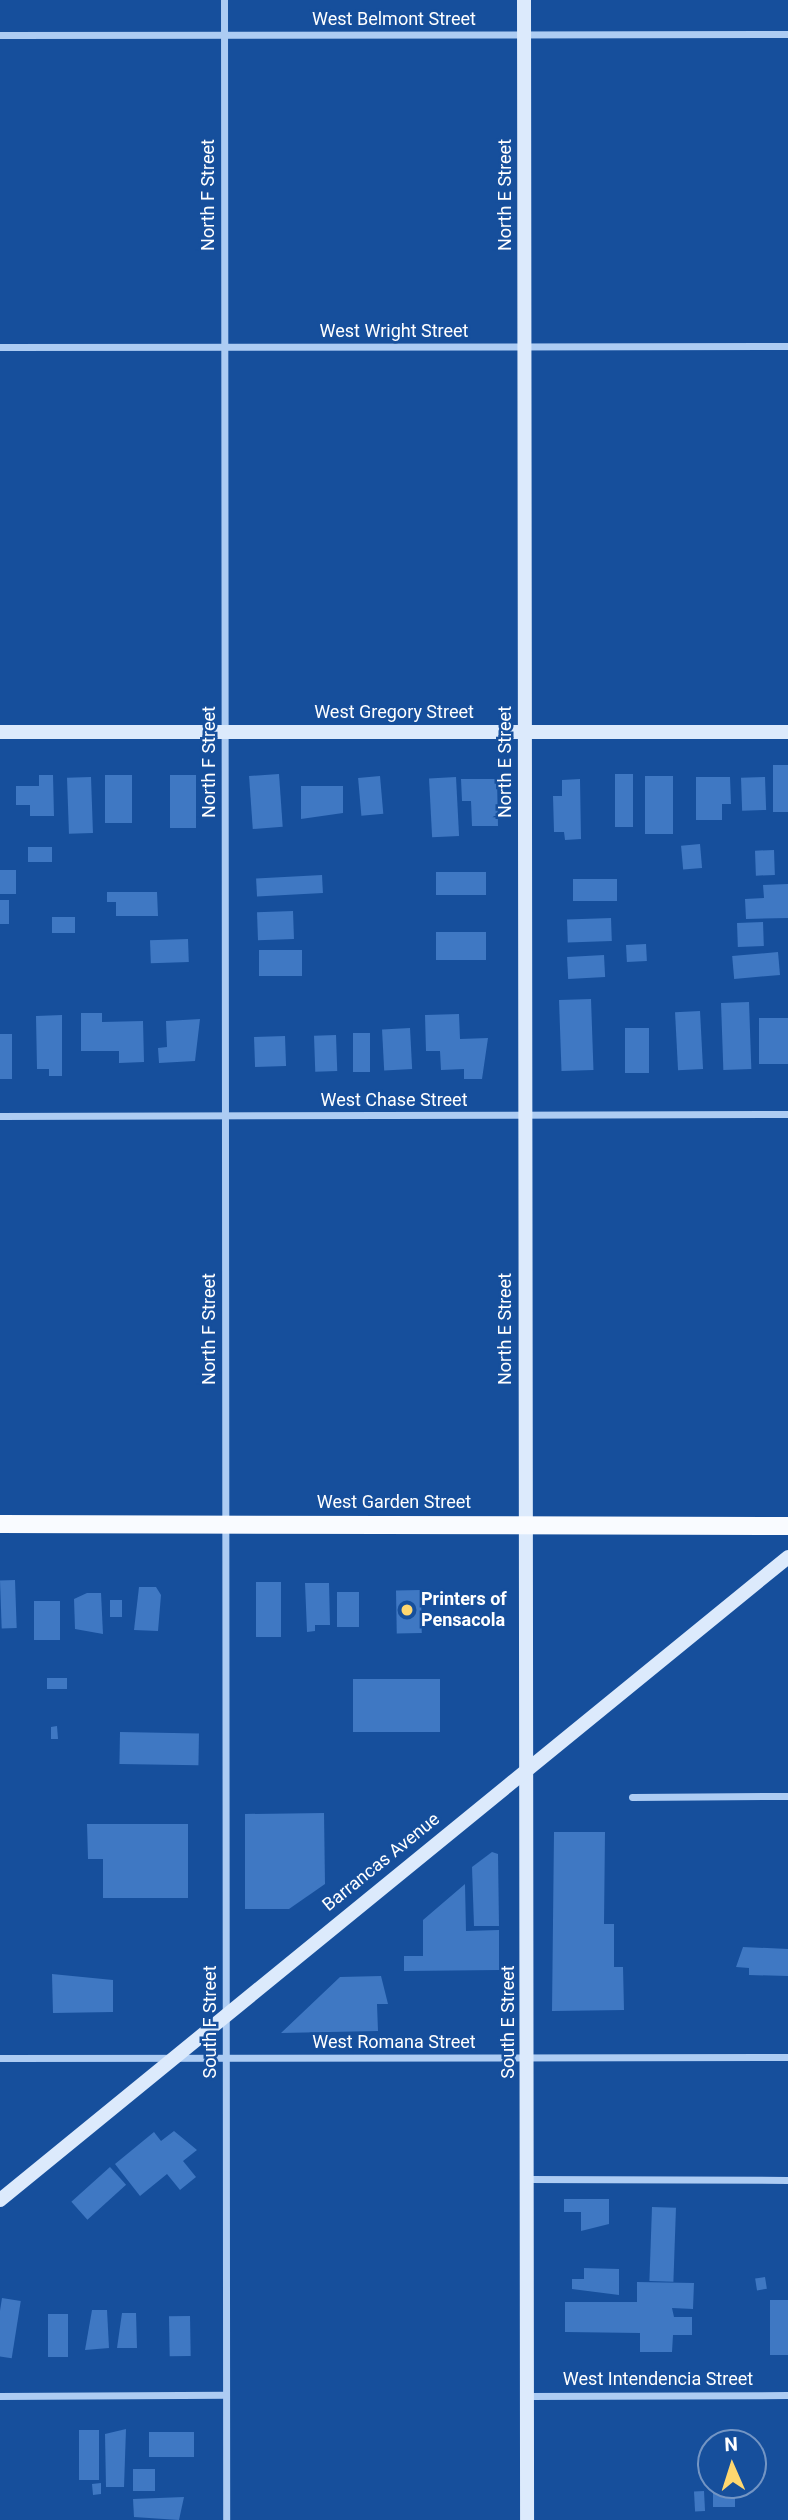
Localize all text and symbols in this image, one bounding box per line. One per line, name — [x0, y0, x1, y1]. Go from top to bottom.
street label: West Belmont Street — [312, 8, 476, 30]
street label: North F Street — [197, 139, 219, 251]
street label: North E Street — [494, 139, 516, 251]
street label: West Wright Street — [319, 320, 469, 342]
street label: West Gregory Street — [314, 701, 474, 723]
street label: North F Street — [198, 706, 220, 818]
street label: North E Street — [494, 706, 516, 818]
street label: West Chase Street — [320, 1089, 468, 1111]
street label: North F Street — [198, 1273, 220, 1385]
street label: North E Street — [494, 1273, 516, 1385]
street label: West Garden Street — [317, 1491, 471, 1513]
place label: Printers of Pensacola — [421, 1589, 507, 1632]
marker: Printers of Pensacola — [399, 1602, 415, 1618]
street label: Barrancas Avenue — [318, 1808, 444, 1916]
street label: South F Street — [199, 1965, 221, 2079]
street label: South E Street — [497, 1965, 519, 2079]
street label: West Romana Street — [312, 2031, 476, 2053]
street label: West Intendencia Street — [563, 2368, 753, 2390]
north arrow — [697, 2429, 767, 2499]
text: N — [724, 2433, 738, 2456]

